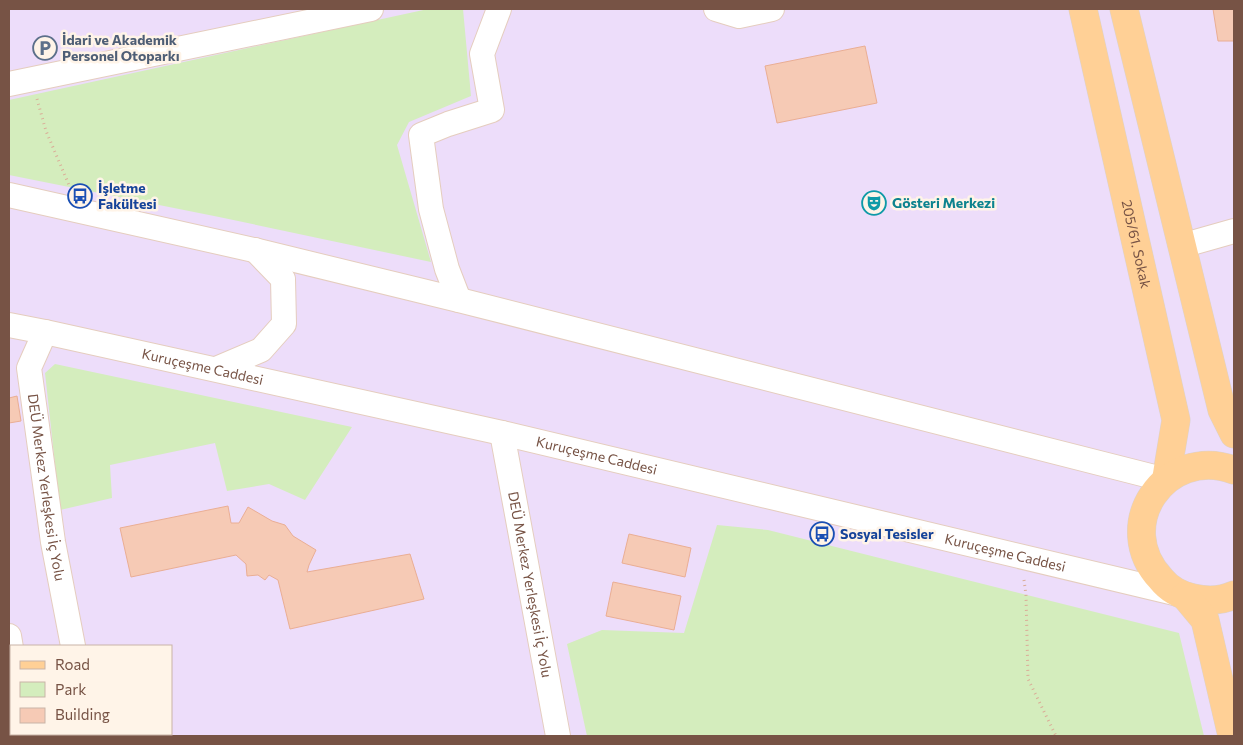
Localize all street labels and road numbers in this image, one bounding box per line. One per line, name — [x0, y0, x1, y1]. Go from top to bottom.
street label: 205/61. Sokak — [1118, 198, 1155, 290]
street label: Kuruçeşme Caddesi — [140, 345, 265, 388]
street label: DEÜ Merkez Yerleşkesi İç Yolu — [25, 393, 69, 582]
street label: Kuruçeşme Caddesi — [535, 432, 659, 478]
street label: DEÜ Merkez Yerleşkesi İç Yolu — [505, 490, 556, 679]
street label: Kuruçeşme Caddesi — [943, 530, 1068, 575]

